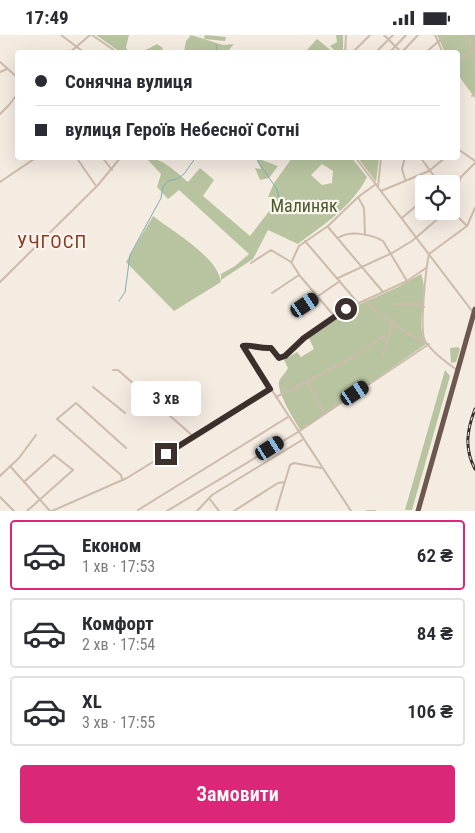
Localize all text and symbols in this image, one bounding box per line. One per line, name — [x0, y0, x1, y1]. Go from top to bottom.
text: 17:49 — [25, 6, 69, 29]
text: Сонячна вулиця — [65, 70, 193, 93]
text: вулиця Героїв Небесної Сотні — [65, 118, 299, 141]
map controls — [415, 175, 460, 220]
button: locate — [415, 175, 460, 220]
park label: Малиняк — [270, 195, 338, 216]
district label: УЧГОСП — [17, 230, 87, 253]
car — [288, 290, 321, 320]
route start — [335, 298, 357, 320]
car — [338, 378, 371, 408]
callout: 3 хв — [131, 381, 201, 417]
text: 3 хв — [153, 389, 179, 408]
car — [253, 434, 286, 462]
route end — [155, 443, 177, 465]
icon: car — [22, 533, 67, 578]
text: Економ — [82, 534, 141, 557]
text: 62 ₴ — [417, 544, 453, 567]
text: 1 хв · 17:53 — [82, 557, 155, 576]
icon: car — [22, 611, 67, 656]
text: Комфорт — [82, 612, 154, 635]
text: 84 ₴ — [417, 622, 453, 645]
text: 2 хв · 17:54 — [82, 635, 155, 654]
icon: car — [22, 689, 67, 734]
text: XL — [82, 690, 102, 713]
text: 106 ₴ — [407, 700, 453, 723]
text: 3 хв · 17:55 — [82, 713, 155, 732]
button: Замовити — [20, 765, 455, 823]

